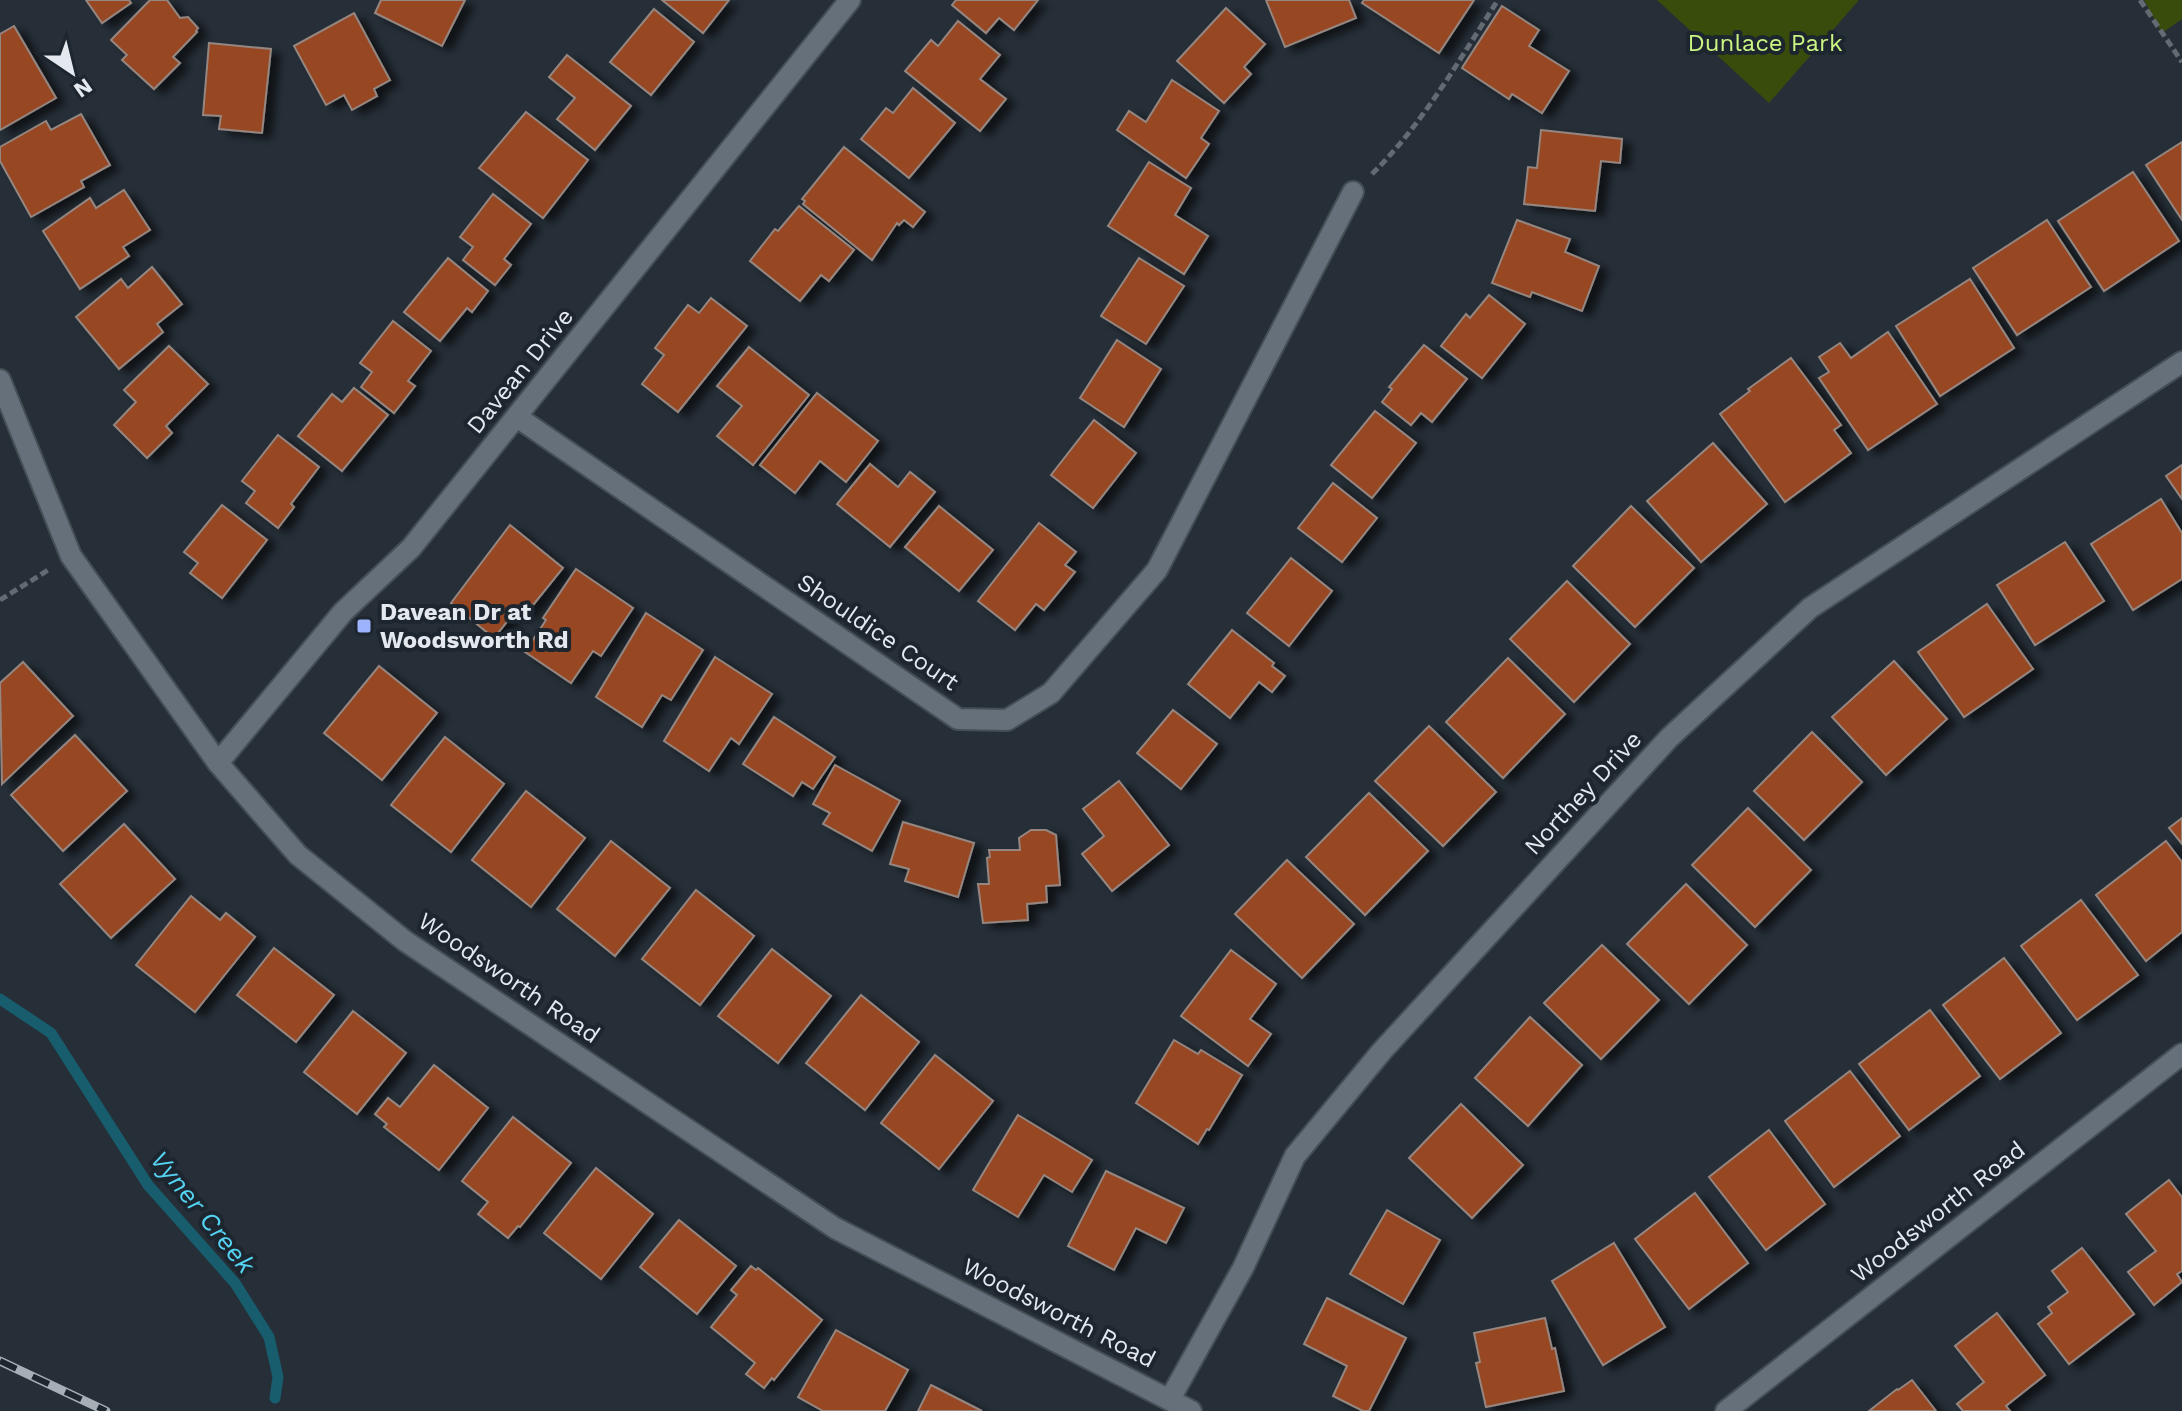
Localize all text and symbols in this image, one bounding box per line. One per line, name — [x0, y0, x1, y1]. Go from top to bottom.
park label: Dunlace Park — [1688, 29, 1843, 57]
north arrow — [32, 32, 112, 112]
text: N — [69, 73, 97, 103]
street label: Davean Drive — [461, 303, 579, 439]
street label: Shouldice Court — [792, 568, 964, 696]
place label: Davean Dr at Woodsworth Rd — [380, 598, 569, 654]
marker: Davean Dr at Woodsworth Rd — [355, 617, 373, 635]
street label: Northey Drive — [1519, 725, 1647, 861]
street label: Woodsworth Road — [413, 907, 605, 1049]
street label: Woodsworth Road — [1846, 1135, 2030, 1289]
water label: Vyner Creek — [145, 1145, 262, 1280]
street label: Woodsworth Road — [958, 1252, 1160, 1374]

